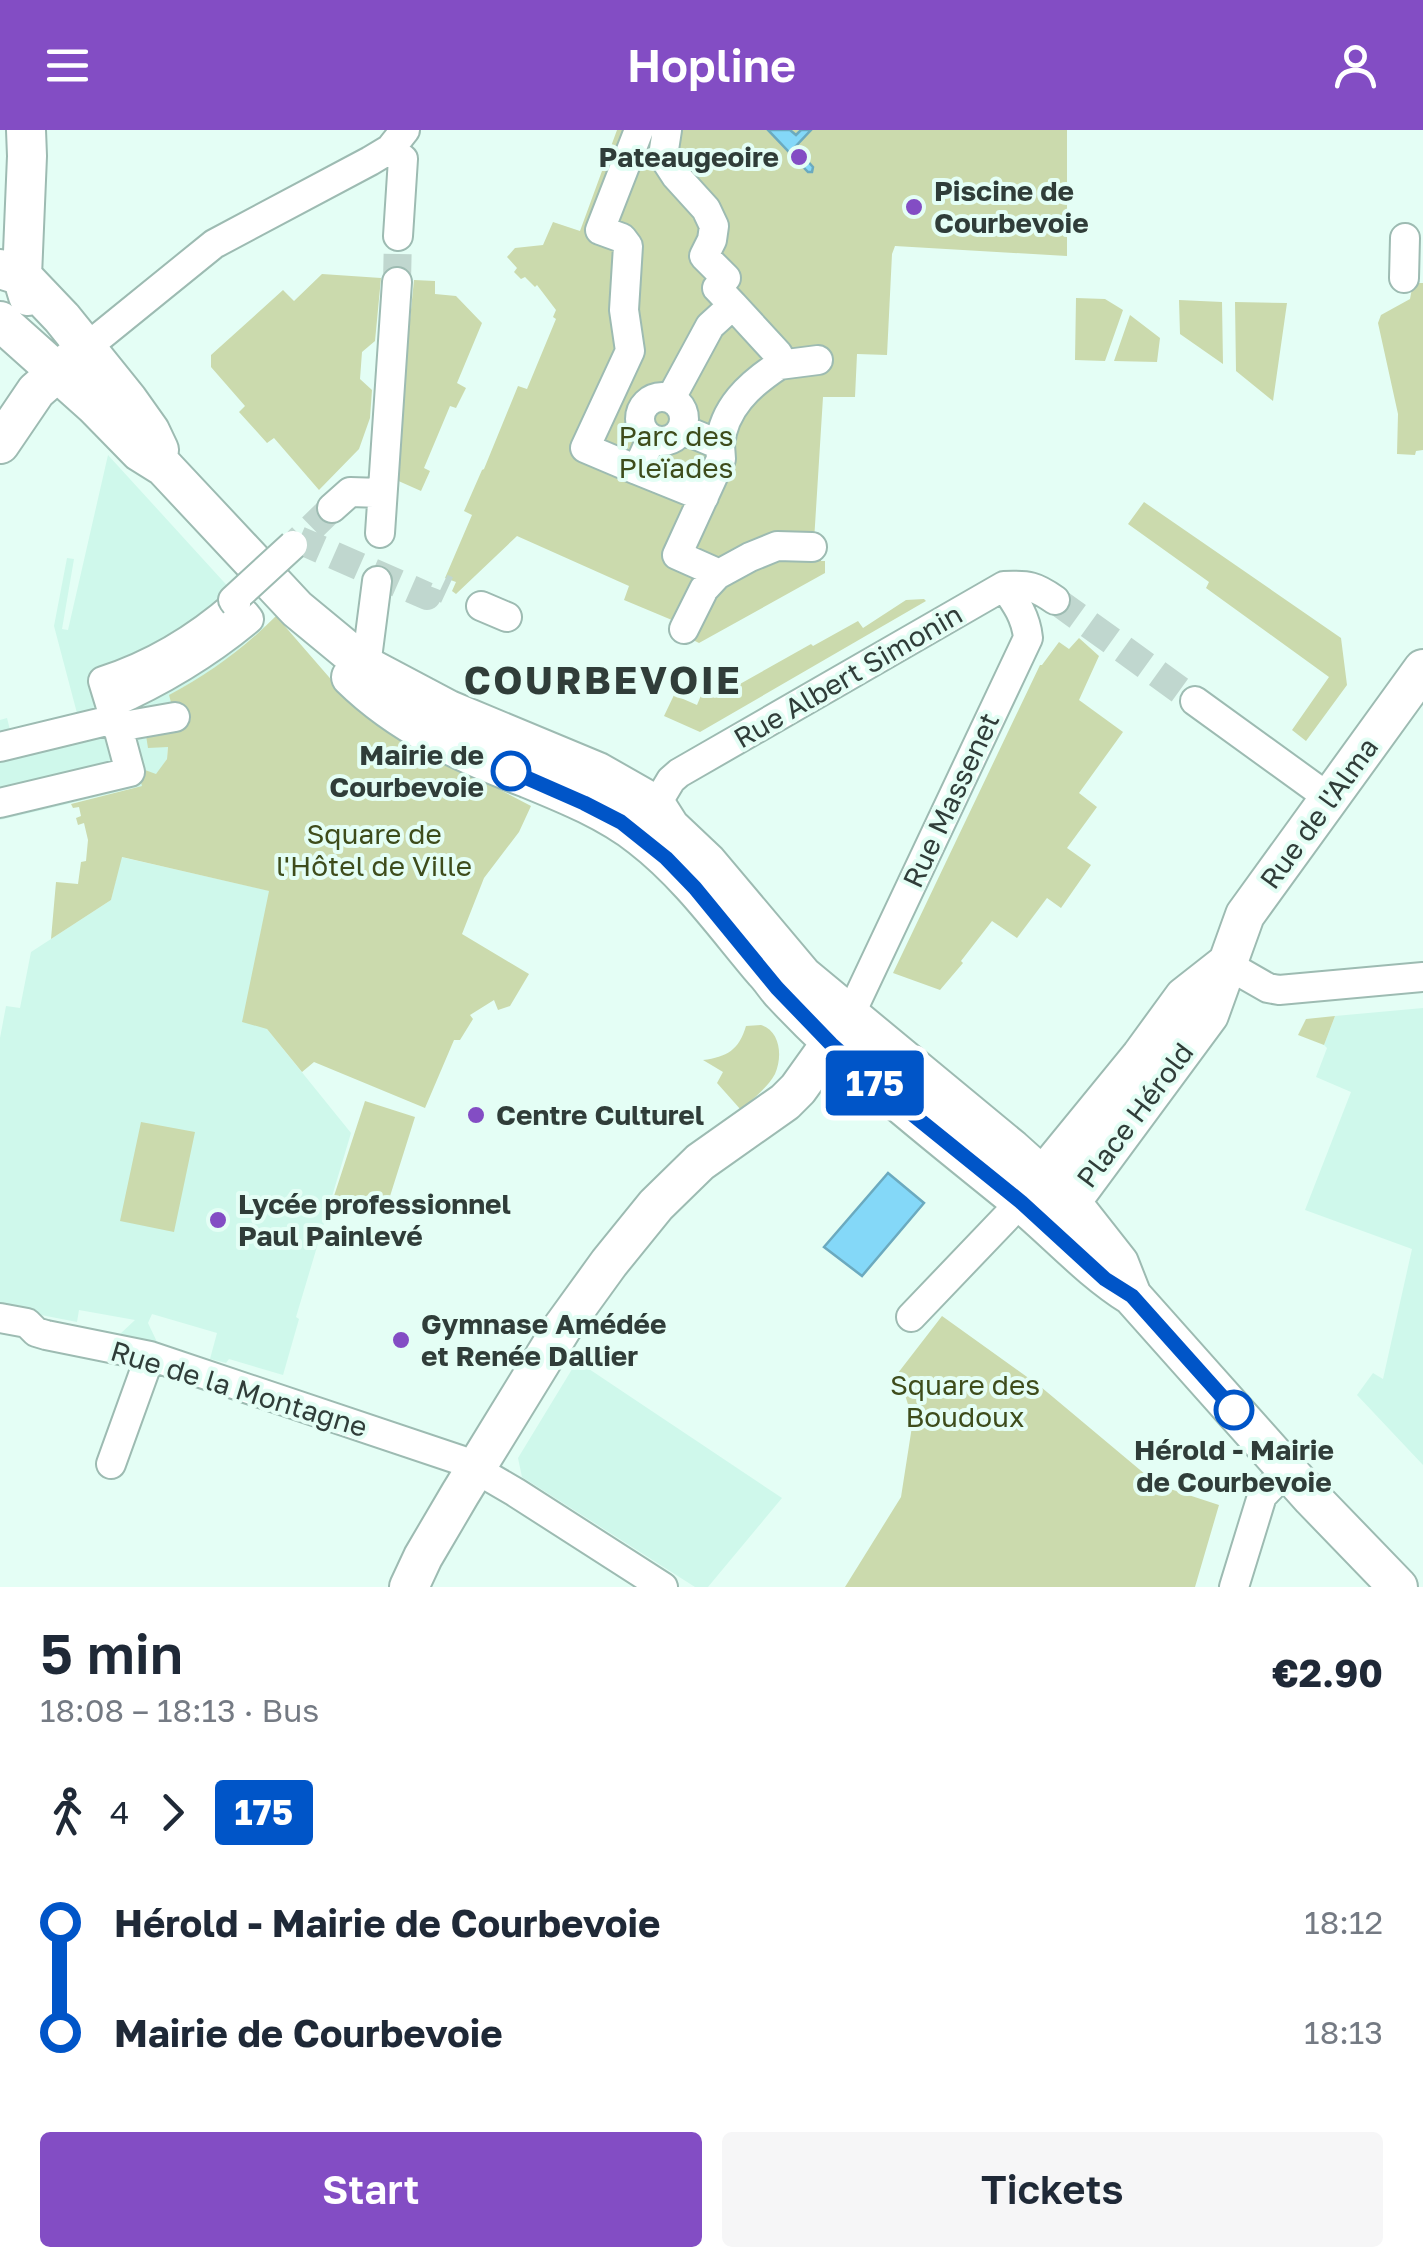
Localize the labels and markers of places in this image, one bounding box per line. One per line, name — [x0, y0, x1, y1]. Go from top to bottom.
place label: Pateaugeoire — [599, 140, 779, 173]
marker: Pateaugeoire — [788, 146, 810, 168]
place label: Piscine de Courbevoie — [934, 174, 1089, 239]
marker: Piscine de Courbevoie — [903, 196, 925, 218]
place label: Mairie de Courbevoie — [329, 738, 484, 803]
marker: Mairie de Courbevoie — [492, 752, 530, 790]
place label: Centre Culturel — [496, 1098, 704, 1131]
marker: Centre Culturel — [465, 1104, 487, 1126]
place label: Lycée professionnel Paul Painlevé — [238, 1187, 511, 1252]
marker: Lycée professionnel Paul Painlevé — [207, 1209, 229, 1231]
place label: Gymnase Amédée et Renée Dallier — [421, 1307, 666, 1372]
marker: Gymnase Amédée et Renée Dallier — [390, 1329, 412, 1351]
marker: Hérold - Mairie de Courbevoie — [1215, 1391, 1253, 1429]
place label: Hérold - Mairie de Courbevoie — [1134, 1433, 1334, 1498]

